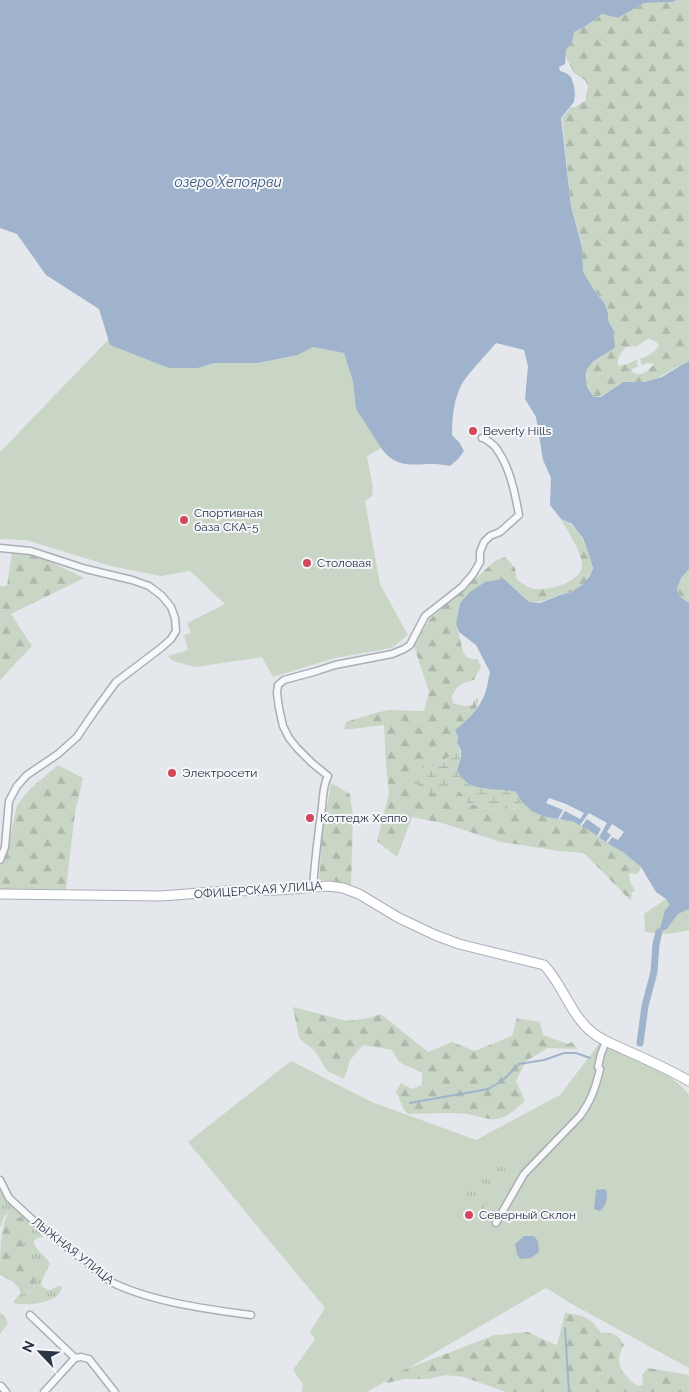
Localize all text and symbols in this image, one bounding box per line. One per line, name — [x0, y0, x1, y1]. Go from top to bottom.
water label: озеро Хепоярви — [174, 174, 282, 190]
place label: Beverly Hills — [483, 424, 552, 438]
marker: Beverly Hills — [467, 425, 479, 437]
place label: Спортивная база СКА-5 — [194, 506, 263, 534]
marker: Спортивная база СКА-5 — [178, 514, 190, 526]
place label: Столовая — [317, 556, 371, 570]
marker: Столовая — [301, 557, 313, 569]
place label: Электросети — [182, 766, 257, 780]
marker: Электросети — [166, 767, 178, 779]
place label: Коттедж Хеппо — [320, 811, 408, 825]
marker: Коттедж Хеппо — [304, 812, 316, 824]
street label: ОФИЦЕРСКАЯ УЛИЦА — [194, 879, 322, 901]
place label: Северный Склон — [479, 1208, 576, 1222]
marker: Северный Склон — [463, 1209, 475, 1221]
street label: ЛЫЖНАЯ УЛИЦА — [29, 1215, 117, 1287]
north arrow — [15, 1327, 65, 1377]
text: N — [19, 1338, 38, 1355]

